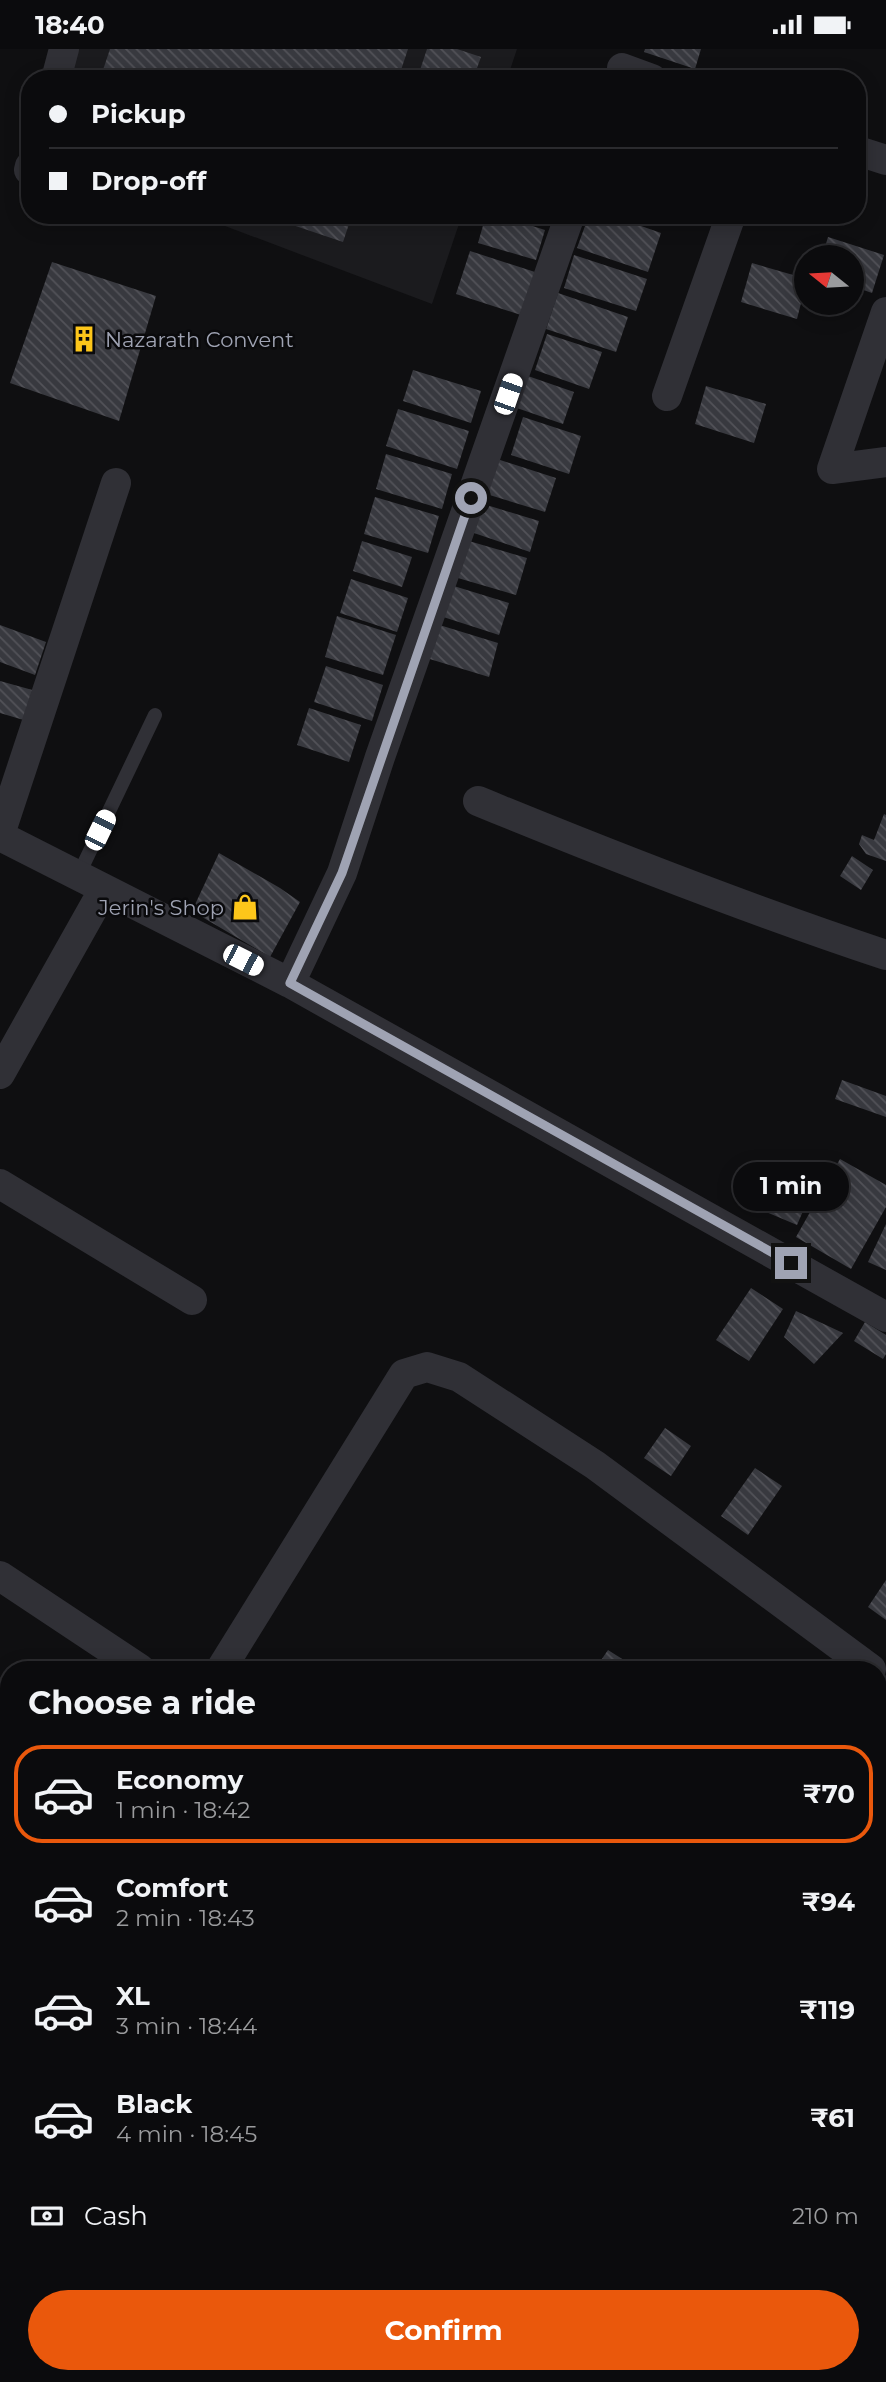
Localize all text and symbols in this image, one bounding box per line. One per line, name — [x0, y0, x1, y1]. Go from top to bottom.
text: 18:40 — [35, 9, 105, 41]
text: Pickup — [91, 98, 186, 130]
text: Drop-off — [91, 165, 206, 197]
north arrow — [794, 245, 864, 315]
map controls — [794, 245, 864, 315]
building icon: Nazarath Convent — [69, 324, 99, 354]
place label: Nazarath Convent — [105, 327, 294, 352]
car — [492, 371, 525, 417]
route start — [455, 482, 487, 514]
car — [82, 807, 119, 853]
shop icon: Jerin's Shop — [230, 892, 260, 922]
place label: Jerin's Shop — [97, 895, 224, 920]
car — [220, 941, 267, 979]
callout: 1 min — [733, 1161, 849, 1211]
text: 1 min — [760, 1172, 822, 1200]
route end — [775, 1247, 807, 1279]
text: Choose a ride — [28, 1683, 256, 1722]
icon: car — [32, 1763, 95, 1826]
text: Economy — [116, 1764, 243, 1796]
text: ₹70 — [803, 1778, 855, 1810]
text: 1 min · 18:42 — [116, 1796, 250, 1824]
icon: car — [32, 1871, 95, 1934]
text: Comfort — [116, 1872, 228, 1904]
text: ₹94 — [802, 1886, 855, 1918]
text: 2 min · 18:43 — [116, 1904, 255, 1932]
icon: car — [32, 1979, 95, 2042]
text: XL — [116, 1980, 150, 2012]
text: ₹119 — [799, 1994, 855, 2026]
text: 3 min · 18:44 — [116, 2012, 257, 2040]
icon: car — [32, 2087, 95, 2150]
text: Black — [116, 2088, 192, 2120]
text: ₹61 — [810, 2102, 855, 2134]
text: 4 min · 18:45 — [116, 2120, 257, 2148]
icon: cash — [28, 2197, 66, 2235]
text: Cash — [84, 2200, 148, 2232]
text: 210 m — [792, 2202, 859, 2230]
button: Confirm — [28, 2290, 859, 2370]

